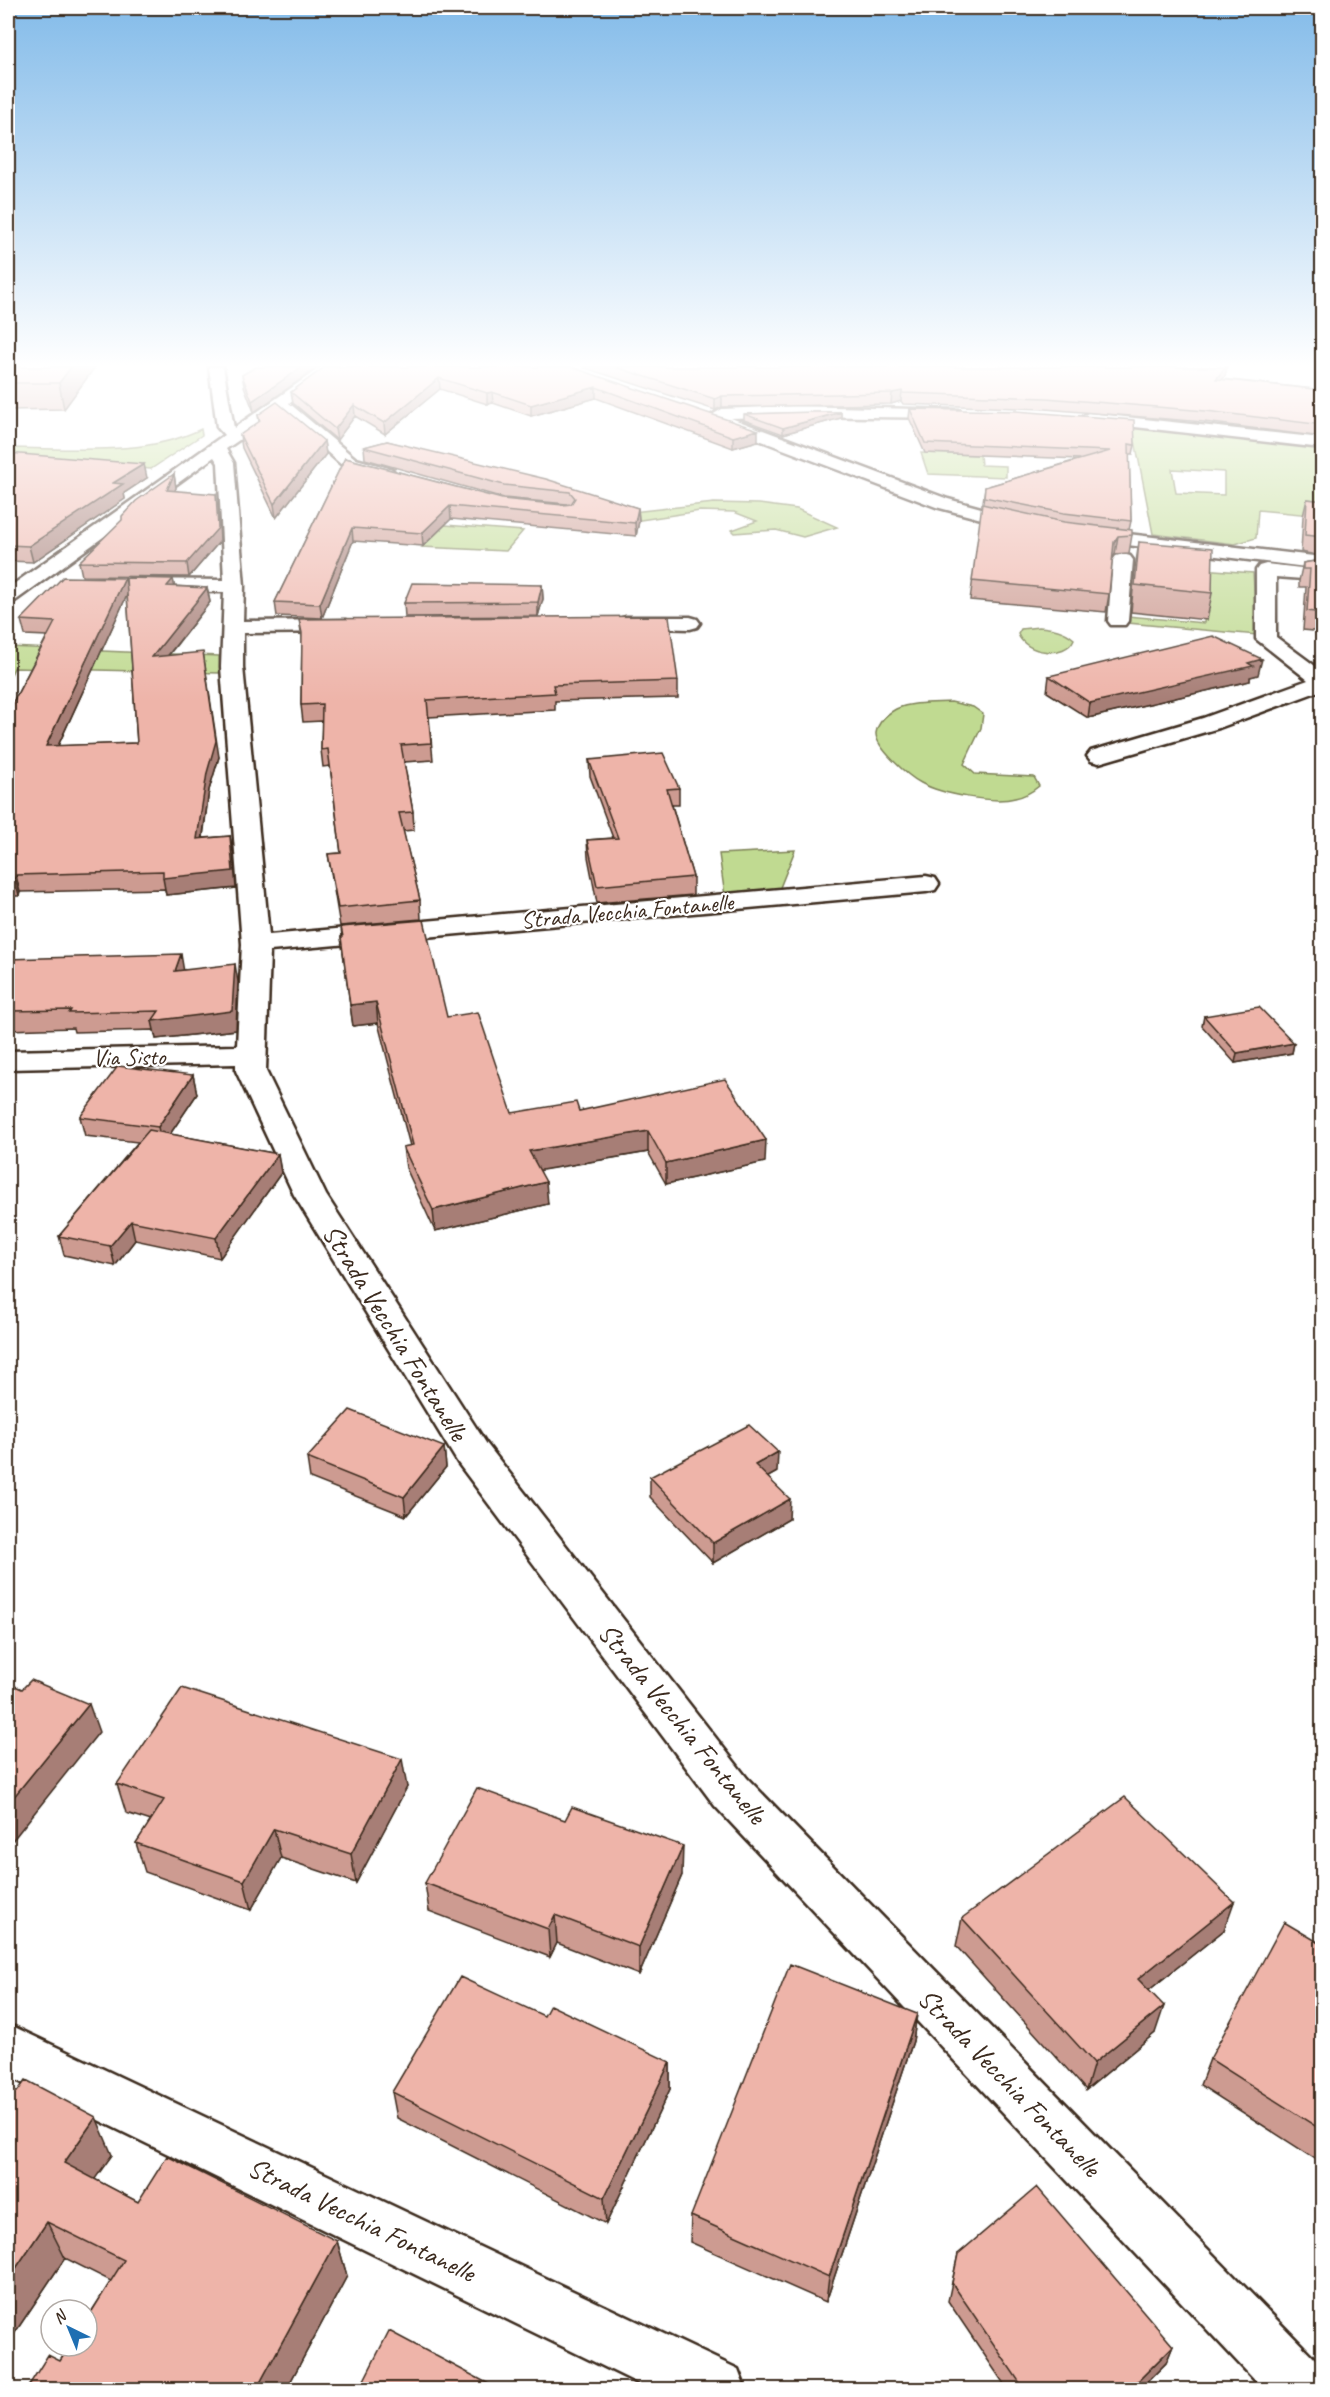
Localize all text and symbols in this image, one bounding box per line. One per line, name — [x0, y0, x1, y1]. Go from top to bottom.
street label: Strada Vecchia Fontanelle — [520, 887, 737, 935]
street label: Via Sisto — [93, 1041, 167, 1073]
street label: Strada Vecchia Fontanelle — [315, 1218, 477, 1449]
street label: Strada Vecchia Fontanelle — [591, 1616, 776, 1832]
street label: Strada Vecchia Fontanelle — [911, 1981, 1110, 2185]
street label: Strada Vecchia Fontanelle — [242, 2149, 483, 2290]
north arrow — [39, 2298, 99, 2358]
text: N — [49, 2305, 72, 2328]

